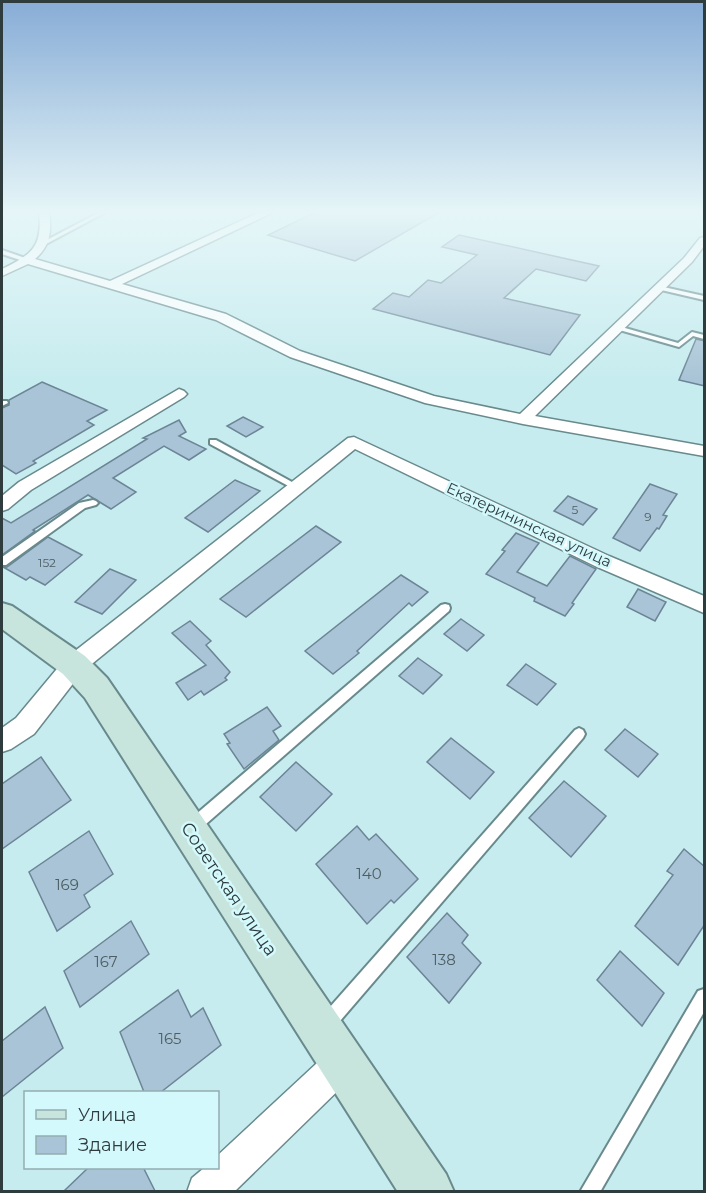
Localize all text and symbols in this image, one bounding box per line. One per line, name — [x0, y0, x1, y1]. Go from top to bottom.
street label: Екатерининская улица — [444, 478, 615, 571]
house number: 5 — [572, 502, 579, 517]
house number: 9 — [644, 509, 652, 524]
house number: 152 — [38, 555, 56, 570]
street label: Советская улица — [176, 818, 282, 960]
house number: 140 — [356, 864, 382, 883]
house number: 169 — [55, 875, 79, 894]
house number: 138 — [432, 950, 456, 969]
house number: 167 — [94, 952, 118, 971]
house number: 165 — [158, 1029, 182, 1048]
legend — [24, 1091, 219, 1169]
text: Улица — [78, 1104, 136, 1126]
text: Здание — [78, 1134, 147, 1156]

